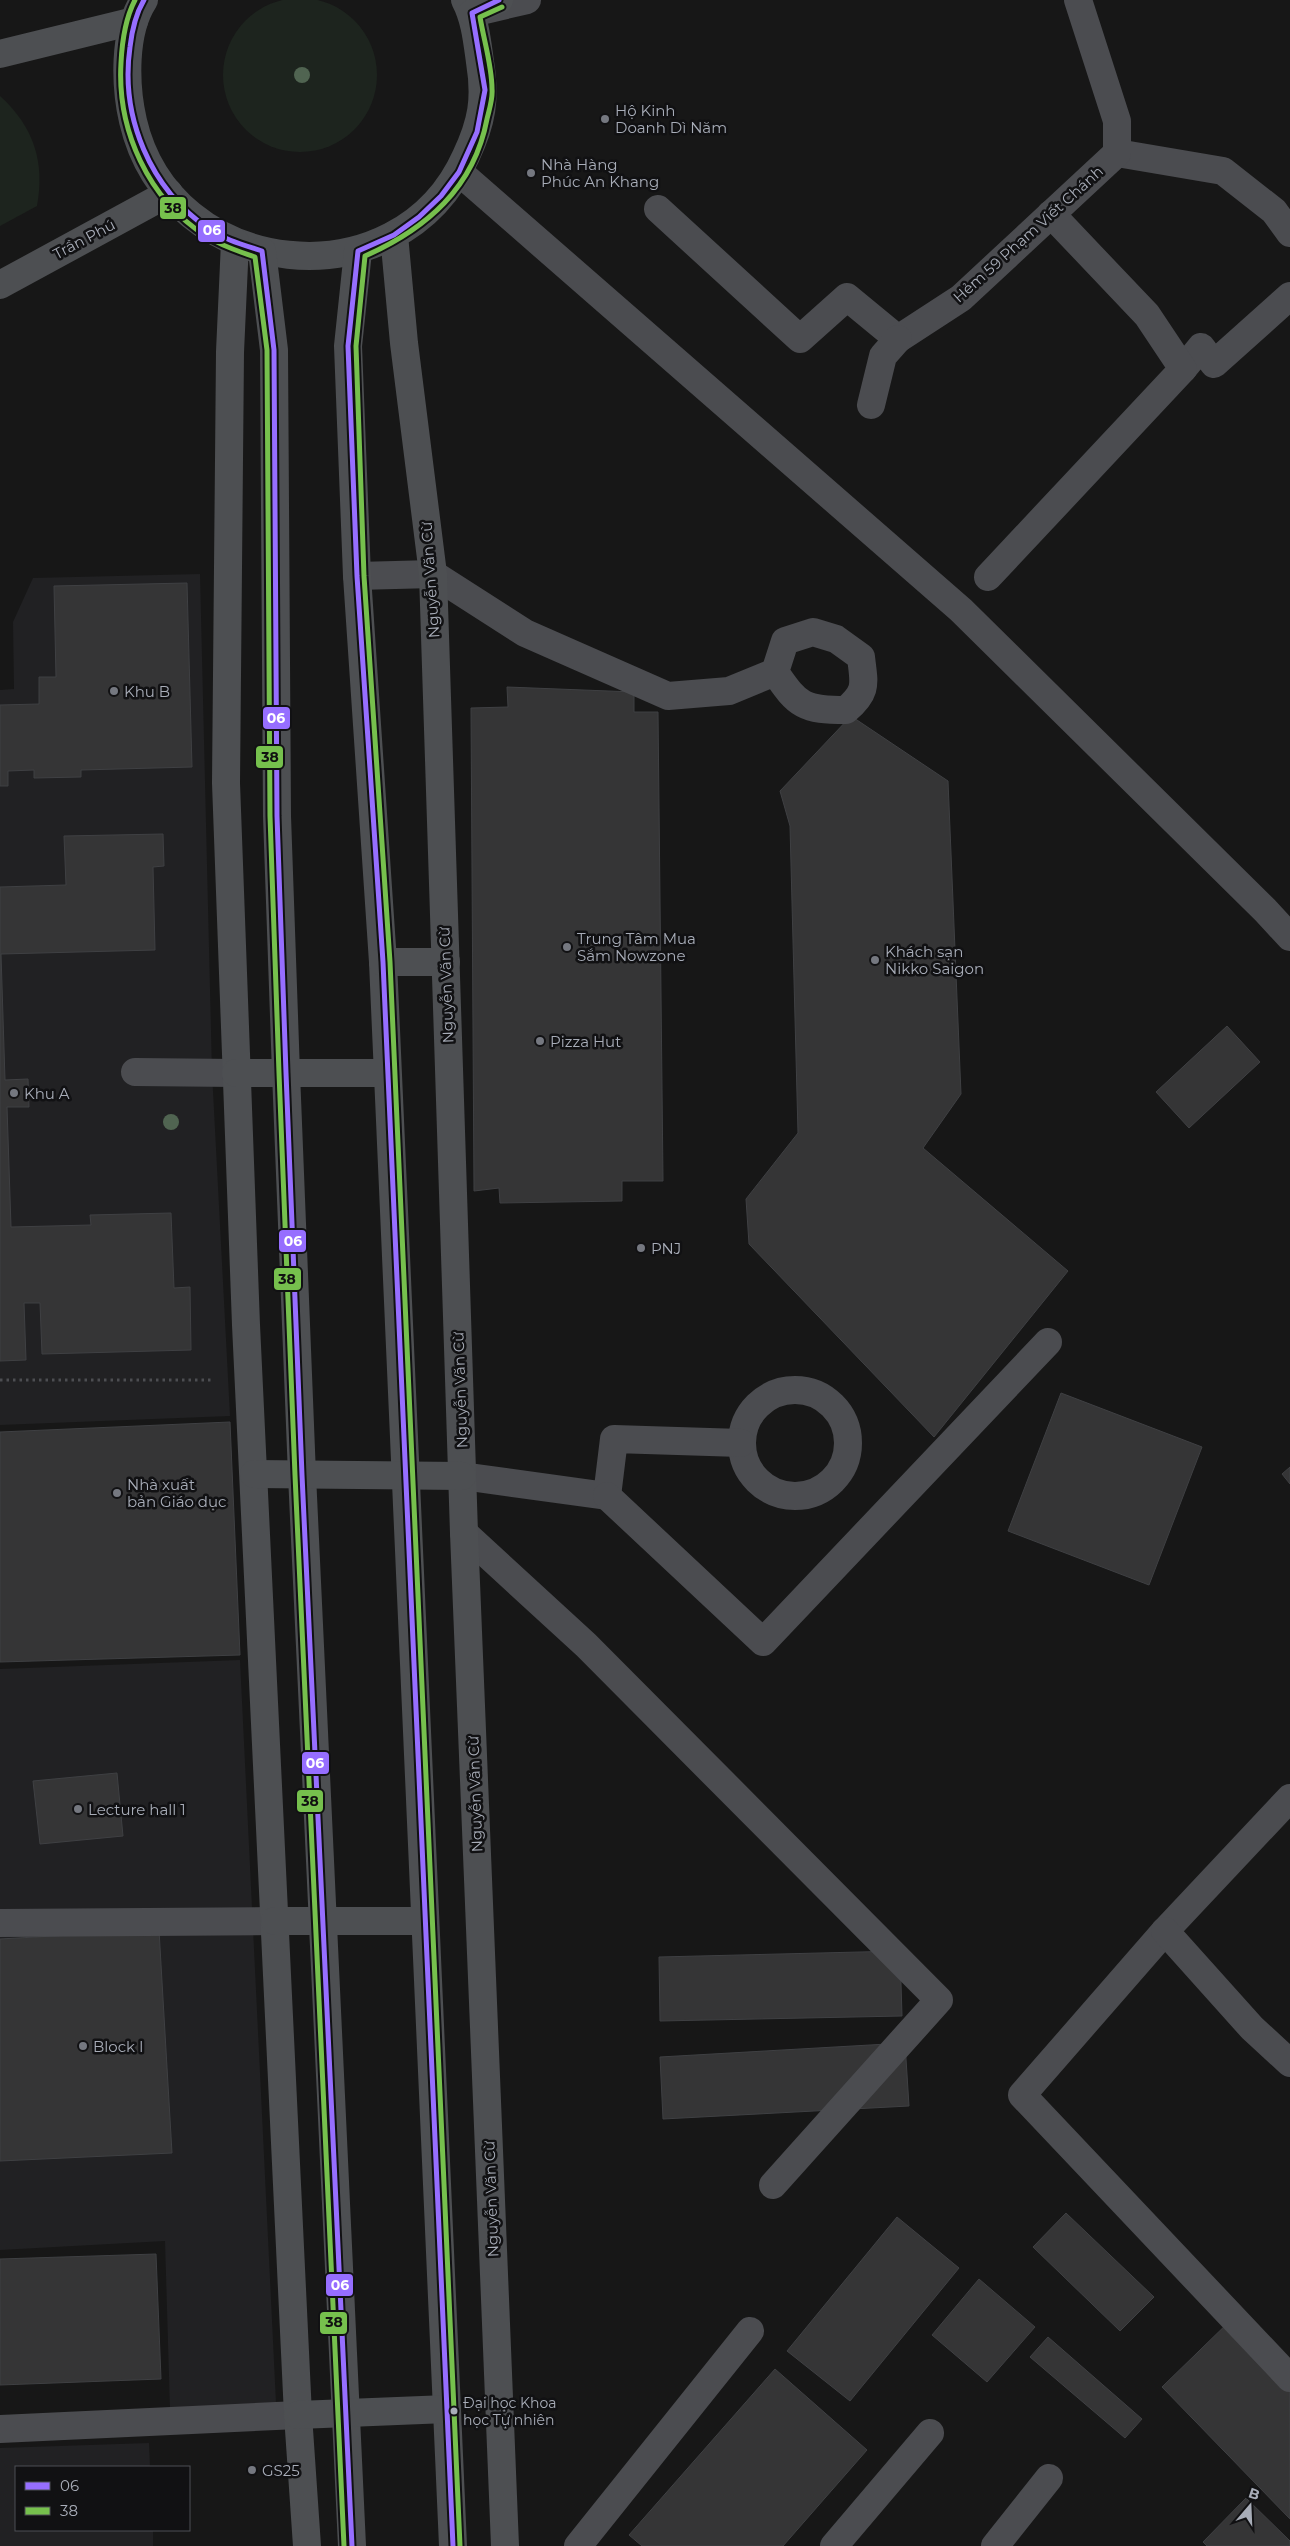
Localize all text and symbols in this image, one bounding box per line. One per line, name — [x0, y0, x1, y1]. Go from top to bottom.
place label: Hộ Kinh Doanh Dì Năm — [615, 101, 727, 137]
marker: Hộ Kinh Doanh Dì Năm — [599, 113, 611, 125]
place label: Nhà Hàng Phúc An Khang — [541, 155, 659, 191]
street label: Hẻm 59 Phạm Viết Chánh — [949, 162, 1107, 306]
marker: Nhà Hàng Phúc An Khang — [525, 167, 537, 179]
line badge: 38 — [159, 196, 187, 220]
text: 38 — [163, 199, 182, 217]
street label: Trần Phú — [50, 215, 118, 263]
line badge: 06 — [197, 219, 226, 243]
text: 06 — [203, 221, 221, 239]
street label: Nguyễn Văn Cừ — [416, 521, 444, 639]
place label: Khu B — [124, 682, 170, 701]
marker: Khu B — [108, 685, 120, 697]
line badge: 06 — [262, 706, 291, 730]
text: 06 — [267, 709, 285, 727]
line badge: 38 — [255, 745, 284, 769]
text: 38 — [260, 748, 279, 766]
street label: Nguyễn Văn Cừ — [434, 926, 458, 1044]
place label: Trung Tâm Mua Sắm Nowzone — [577, 929, 696, 965]
marker: Trung Tâm Mua Sắm Nowzone — [561, 941, 573, 953]
place label: Khách sạn Nikko Saigon — [885, 942, 984, 978]
marker: Khách sạn Nikko Saigon — [869, 954, 881, 966]
place label: Pizza Hut — [550, 1032, 621, 1051]
marker: Pizza Hut — [534, 1035, 546, 1047]
place label: Khu A — [24, 1084, 70, 1103]
marker: Khu A — [8, 1087, 20, 1099]
line badge: 06 — [278, 1229, 307, 1253]
text: 06 — [284, 1232, 302, 1250]
place label: PNJ — [651, 1239, 681, 1258]
marker: PNJ — [635, 1242, 647, 1254]
line badge: 38 — [273, 1267, 302, 1291]
text: 38 — [277, 1270, 296, 1288]
street label: Nguyễn Văn Cừ — [448, 1331, 472, 1449]
place label: Nhà xuất bản Giáo dục — [127, 1475, 227, 1511]
marker: Nhà xuất bản Giáo dục — [111, 1487, 123, 1499]
street label: Nguyễn Văn Cừ — [463, 1735, 487, 1853]
line badge: 06 — [301, 1751, 330, 1775]
text: 06 — [306, 1754, 324, 1772]
line badge: 38 — [296, 1789, 324, 1813]
text: 38 — [300, 1792, 319, 1810]
place label: Lecture hall 1 — [88, 1800, 186, 1819]
marker: Lecture hall 1 — [72, 1803, 84, 1815]
place label: Block I — [93, 2037, 144, 2056]
marker: Block I — [77, 2040, 89, 2052]
street label: Nguyễn Văn Cừ — [479, 2140, 503, 2258]
line badge: 06 — [325, 2273, 354, 2297]
text: 06 — [331, 2276, 349, 2294]
line badge: 38 — [319, 2311, 348, 2335]
text: 38 — [324, 2313, 343, 2331]
place label: Đại học Khoa học Tự nhiên — [463, 2394, 557, 2429]
marker: Đại học Khoa học Tự nhiên — [449, 2406, 459, 2416]
place label: GS25 — [262, 2461, 300, 2480]
marker: GS25 — [246, 2464, 258, 2476]
legend — [15, 2466, 190, 2531]
text: 06 — [60, 2476, 79, 2495]
north arrow — [1225, 2481, 1275, 2531]
text: B — [1246, 2483, 1262, 2504]
text: 38 — [60, 2501, 78, 2520]

